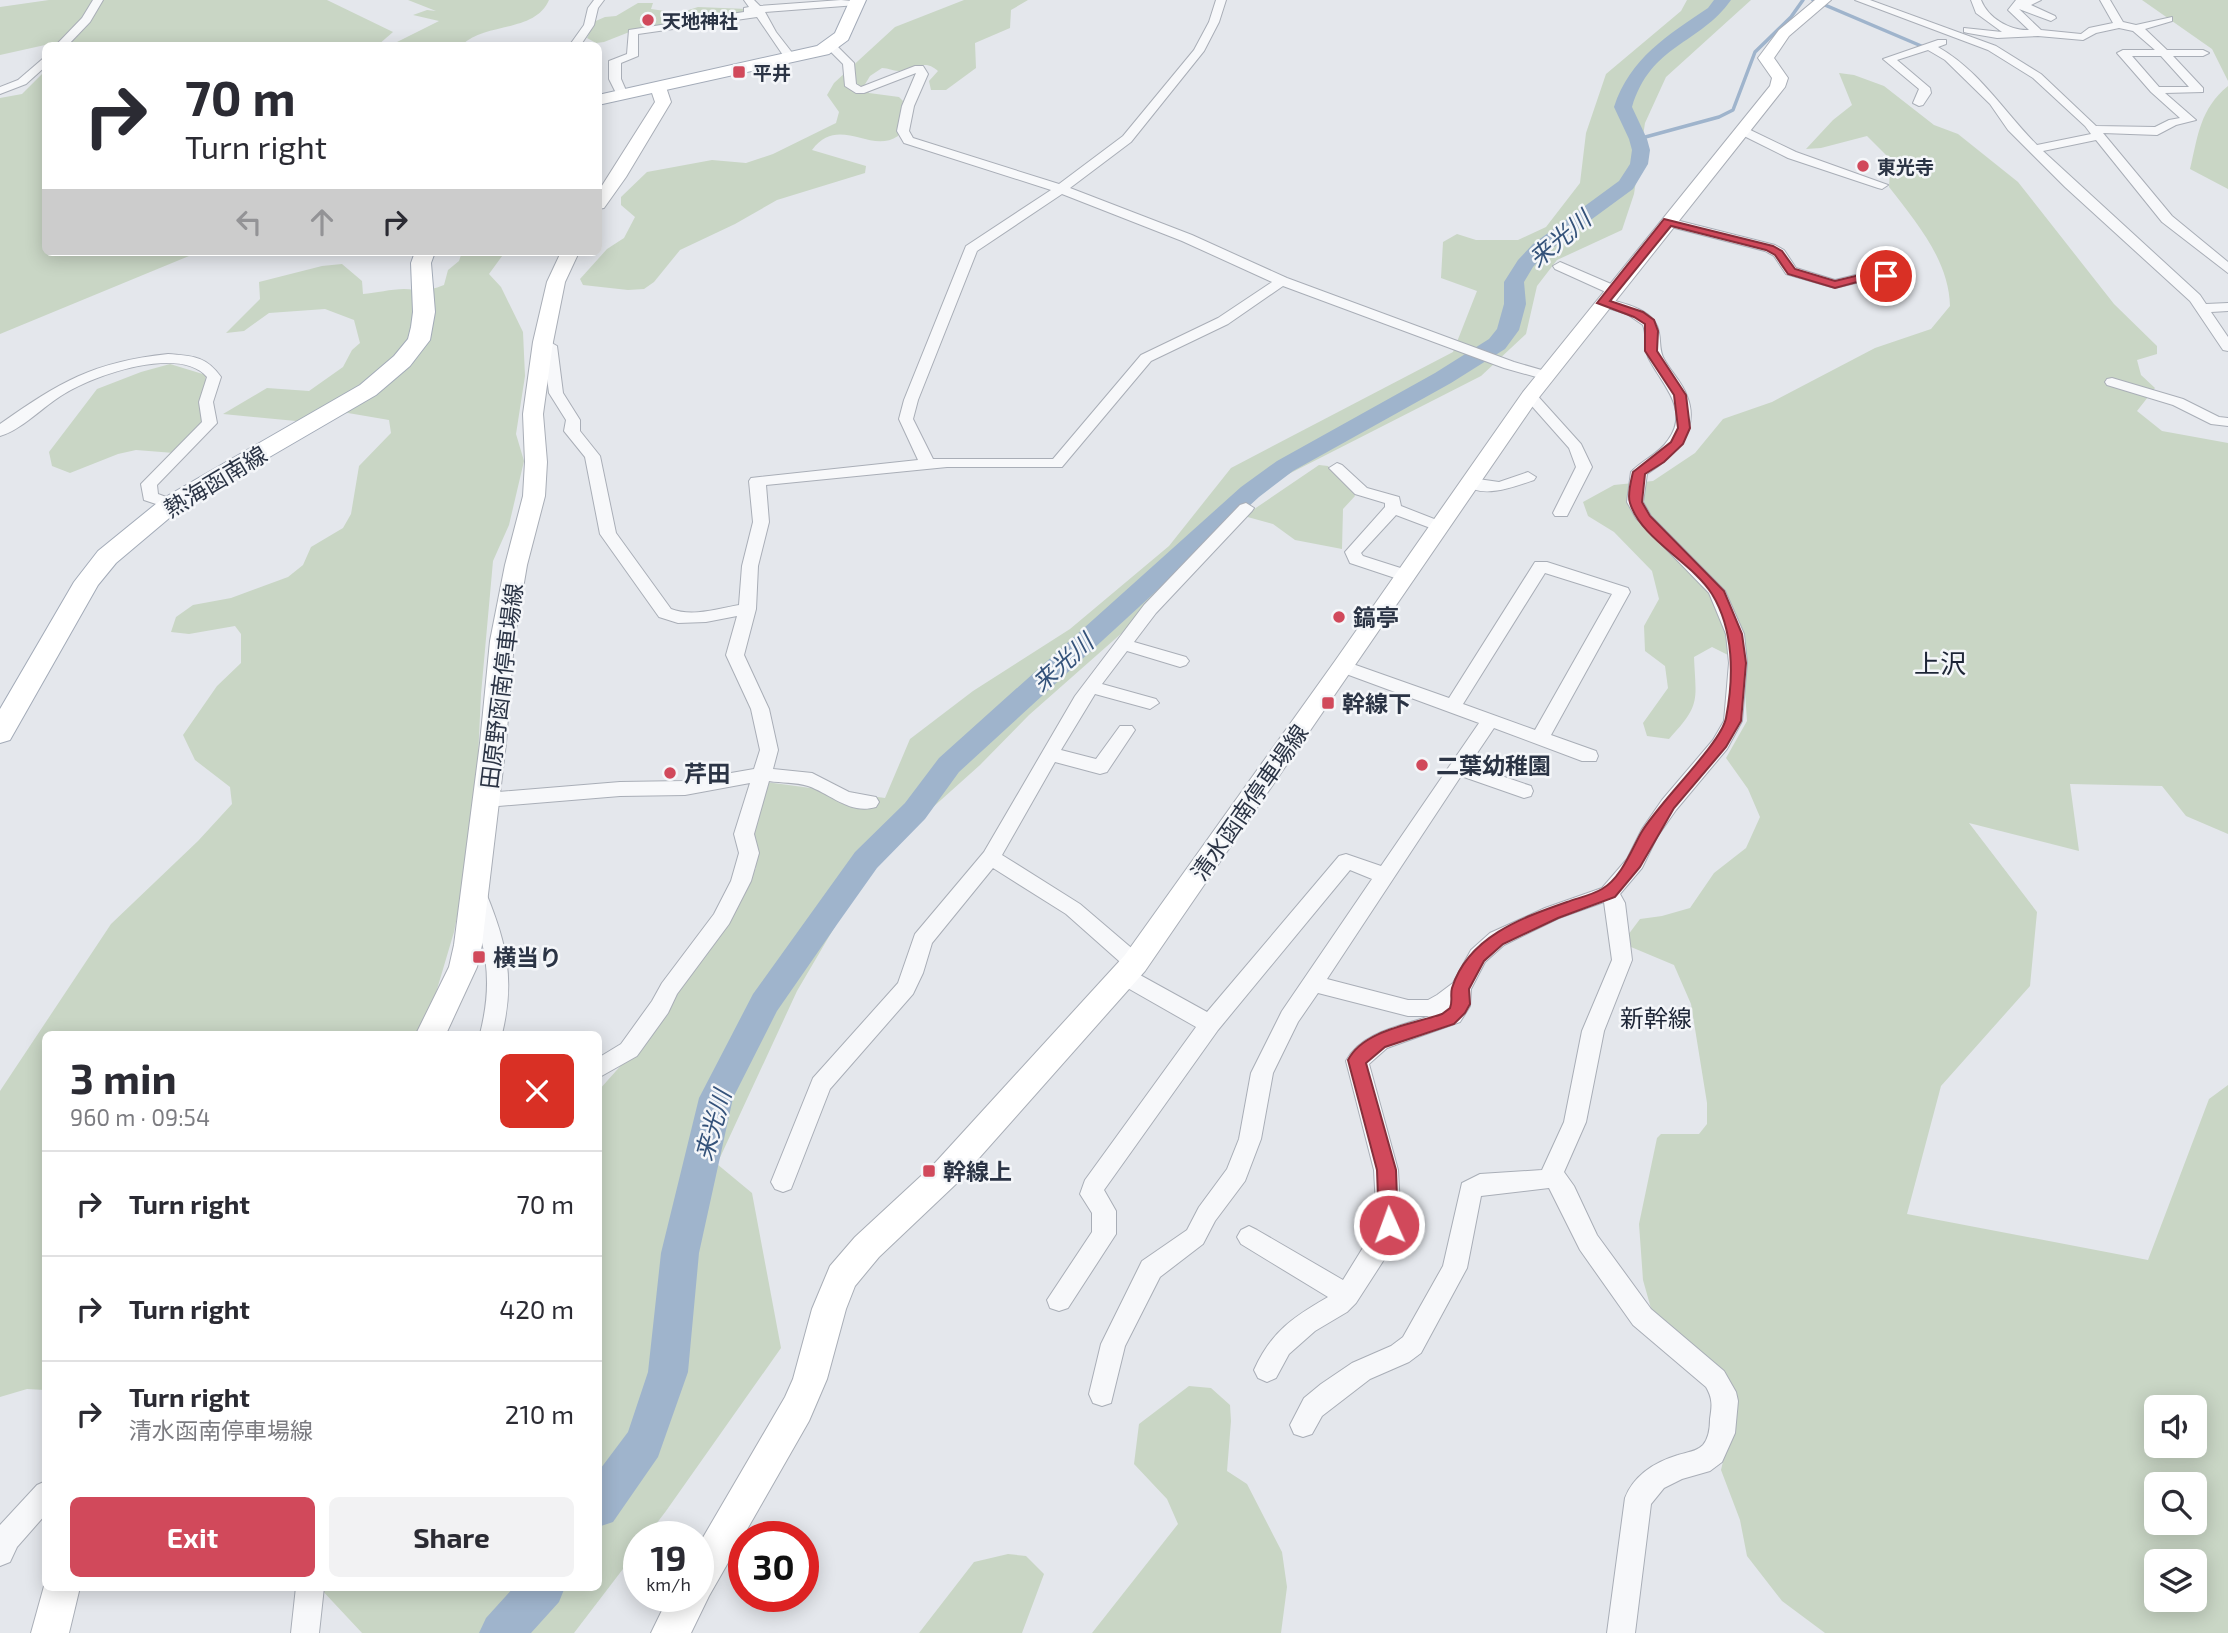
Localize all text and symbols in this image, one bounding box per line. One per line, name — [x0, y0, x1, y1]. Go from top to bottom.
place label: 天地神社 — [662, 9, 738, 32]
marker: 天地神社 — [640, 12, 656, 28]
place label: 平井 — [753, 61, 791, 84]
marker: 平井 — [731, 64, 747, 80]
text: 70 m — [185, 67, 296, 126]
icon: right — [70, 70, 161, 161]
text: Turn right — [185, 127, 327, 165]
place label: 東光寺 — [1877, 155, 1934, 178]
marker: 東光寺 — [1855, 158, 1871, 174]
water label: 来光川 — [1522, 202, 1598, 272]
icon: left — [230, 203, 268, 241]
icon: ahead — [303, 203, 341, 241]
icon: right — [376, 203, 414, 241]
pin — [1856, 246, 1916, 306]
icon: arrive — [1867, 257, 1905, 295]
street label: 熱海函南線 — [159, 439, 271, 523]
street label: 田原野函南停車場線 — [474, 582, 528, 790]
place label: 鎬亭 — [1353, 603, 1399, 631]
marker: 鎬亭 — [1331, 609, 1347, 625]
water label: 来光川 — [1026, 625, 1101, 697]
district label: 上沢 — [1914, 647, 1966, 678]
place label: 幹線下 — [1342, 689, 1411, 717]
marker: 幹線下 — [1320, 695, 1336, 711]
street label: 清水函南停車場線 — [1185, 719, 1313, 885]
place label: 二葉幼稚園 — [1436, 751, 1551, 779]
marker: 二葉幼稚園 — [1414, 757, 1430, 773]
place label: 芹田 — [684, 759, 730, 787]
marker: 芹田 — [662, 765, 678, 781]
place label: 横当り — [493, 943, 562, 971]
marker: 横当り — [471, 949, 487, 965]
district label: 新幹線 — [1620, 1003, 1692, 1032]
text: 3 min — [70, 1052, 177, 1102]
button: close — [500, 1054, 574, 1128]
water label: 来光川 — [688, 1084, 737, 1164]
text: 960 m · 09:54 — [70, 1103, 210, 1131]
place label: 幹線上 — [943, 1157, 1012, 1185]
marker: 幹線上 — [921, 1163, 937, 1179]
icon: right — [70, 1185, 108, 1223]
text: Turn right — [129, 1188, 250, 1219]
text: 70 m — [516, 1188, 574, 1219]
position arrow — [1352, 1188, 1426, 1262]
icon: right — [70, 1290, 108, 1328]
text: Turn right — [129, 1293, 250, 1324]
text: 420 m — [499, 1293, 574, 1324]
text: Turn right — [129, 1381, 250, 1412]
icon: right — [70, 1395, 108, 1433]
map controls — [2144, 1395, 2207, 1612]
button: sound — [2144, 1395, 2207, 1458]
text: 210 m — [505, 1398, 574, 1429]
text: 清水函南停車場線 — [129, 1416, 313, 1444]
button: search — [2144, 1472, 2207, 1535]
button: Exit — [70, 1497, 315, 1577]
button: Share — [329, 1497, 574, 1577]
speed limit sign: 30 — [728, 1521, 819, 1612]
text: 19 — [651, 1536, 686, 1578]
button: layers — [2144, 1549, 2207, 1612]
text: km/h — [646, 1573, 691, 1595]

